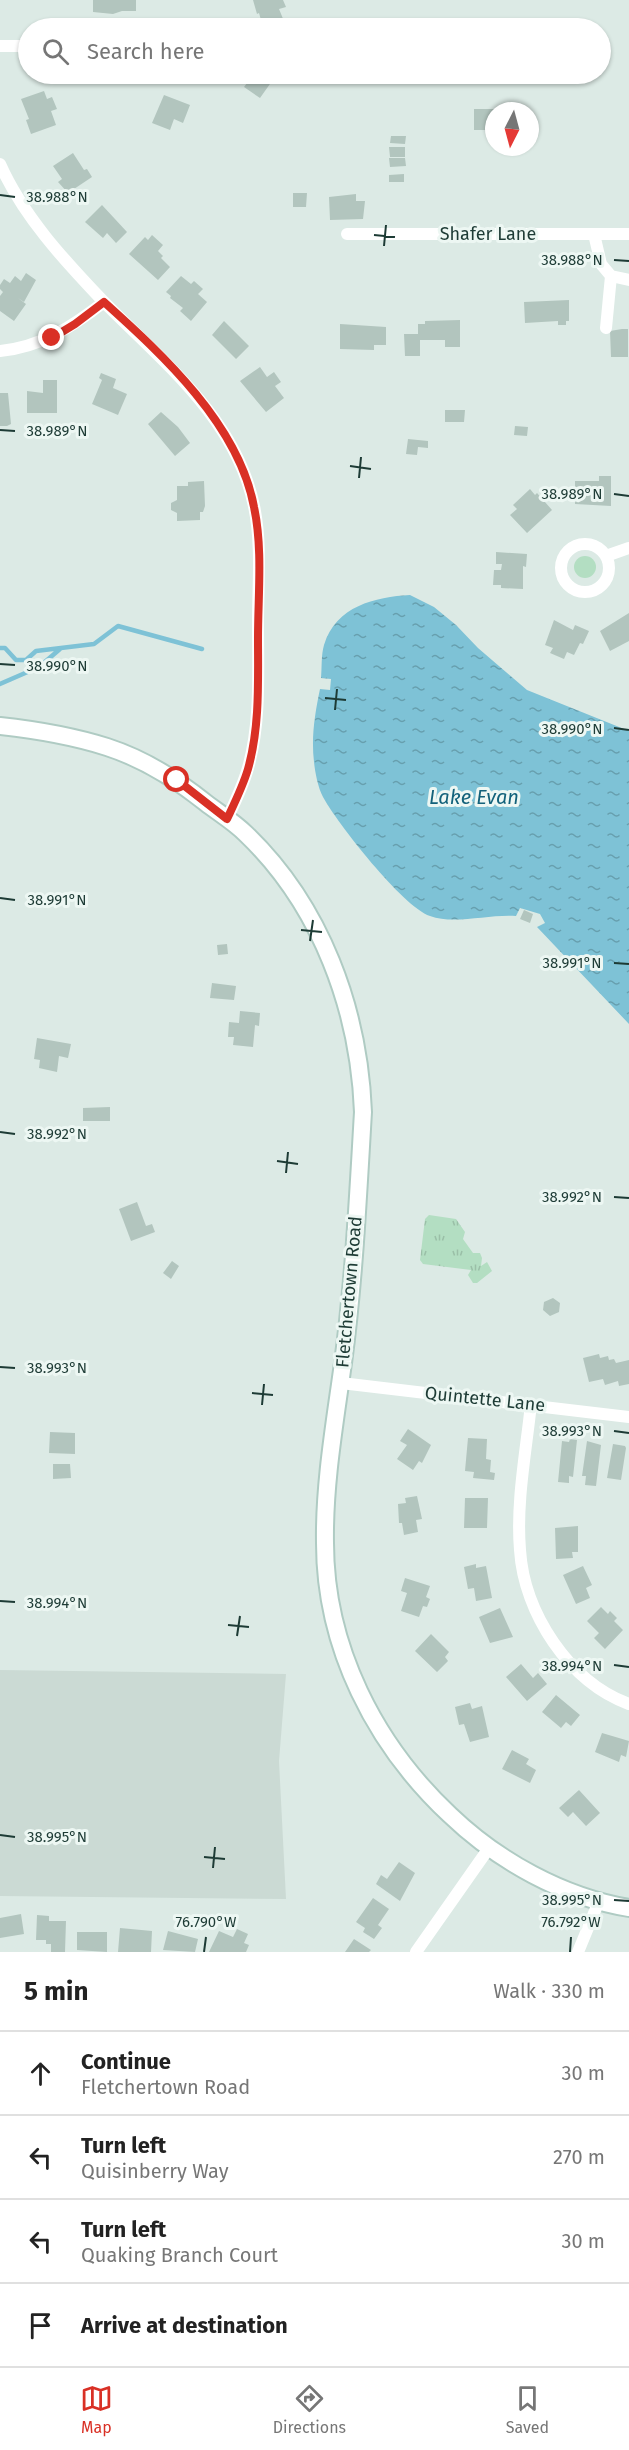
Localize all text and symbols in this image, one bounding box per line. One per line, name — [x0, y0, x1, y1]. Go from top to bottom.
search box — [18, 18, 611, 84]
icon: search — [39, 35, 72, 68]
text: Search here — [87, 38, 205, 65]
north arrow — [485, 102, 539, 156]
text: 38.988°N — [26, 188, 88, 206]
street label: Shafer Lane — [440, 223, 536, 245]
text: 38.988°N — [541, 251, 603, 269]
route end — [38, 324, 64, 350]
text: 38.989°N — [27, 422, 87, 440]
text: 38.989°N — [542, 485, 602, 503]
text: 38.990°N — [26, 657, 88, 675]
text: 38.990°N — [541, 720, 603, 738]
route start — [163, 766, 189, 792]
water label: Lake Evan — [429, 785, 519, 809]
text: 38.991°N — [27, 891, 87, 909]
text: 38.991°N — [542, 954, 602, 972]
text: 38.992°N — [27, 1125, 87, 1143]
text: 38.992°N — [542, 1188, 602, 1206]
street label: Fletchertown Road — [331, 1215, 367, 1369]
text: 38.993°N — [27, 1359, 87, 1377]
street label: Quintette Lane — [424, 1382, 546, 1416]
text: 38.993°N — [542, 1422, 602, 1440]
text: 38.994°N — [27, 1594, 87, 1612]
text: 38.994°N — [542, 1657, 602, 1675]
text: 38.995°N — [27, 1828, 87, 1846]
text: 38.995°N — [542, 1891, 602, 1909]
text: 76.790°W — [176, 1913, 237, 1931]
text: 76.792°W — [541, 1913, 601, 1931]
text: 5 min — [24, 1976, 88, 2007]
text: Walk · 330 m — [493, 1979, 605, 2003]
text: Continue — [81, 2048, 171, 2075]
icon: ahead — [24, 2057, 57, 2090]
text: 30 m — [561, 2061, 605, 2085]
text: Fletchertown Road — [81, 2075, 250, 2099]
text: Turn left — [81, 2132, 166, 2159]
icon: left — [24, 2141, 57, 2174]
text: 270 m — [553, 2145, 605, 2169]
text: Quisinberry Way — [81, 2159, 229, 2183]
text: Turn left — [81, 2216, 166, 2243]
icon: left — [24, 2225, 57, 2258]
text: 30 m — [561, 2229, 605, 2253]
text: Quaking Branch Court — [81, 2243, 278, 2267]
icon: arrive — [24, 2309, 57, 2342]
text: Arrive at destination — [81, 2312, 288, 2339]
tab: Map — [80, 2382, 113, 2437]
tab: Directions — [273, 2382, 346, 2437]
tab: Saved — [506, 2382, 549, 2437]

